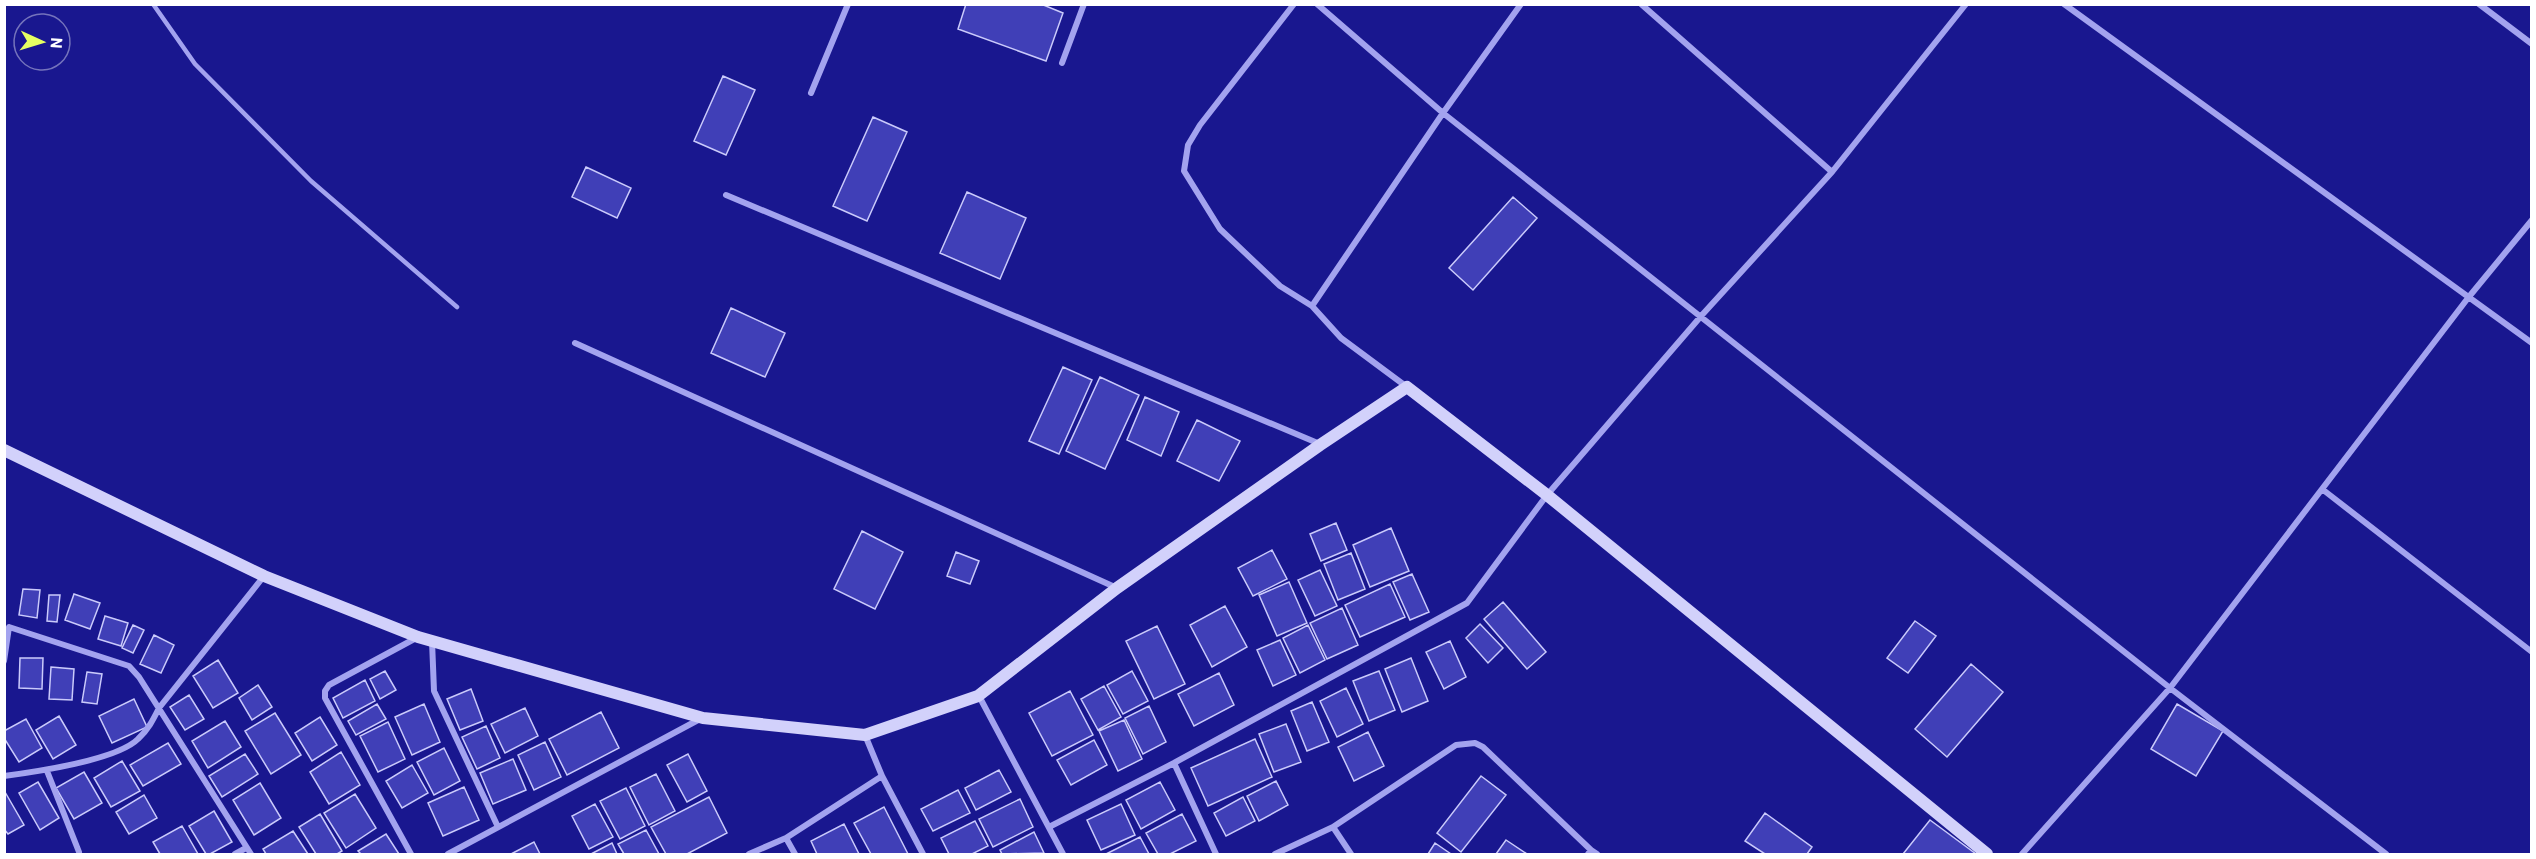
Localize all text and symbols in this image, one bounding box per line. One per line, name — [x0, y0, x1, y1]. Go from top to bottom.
north arrow — [12, 12, 72, 72]
text: N — [48, 37, 67, 49]

